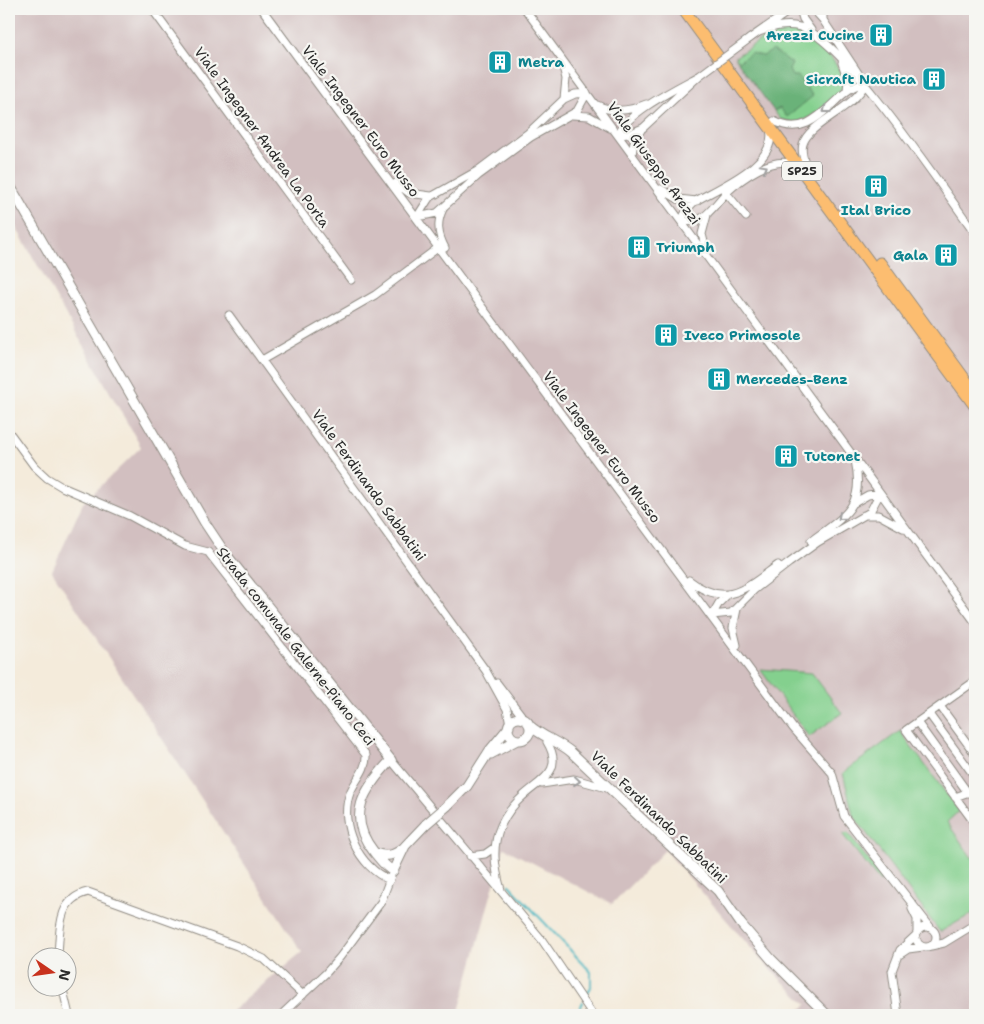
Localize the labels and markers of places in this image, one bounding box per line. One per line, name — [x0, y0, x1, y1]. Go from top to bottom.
building icon: Arezzi Cucine — [868, 22, 894, 48]
place label: Arezzi Cucine — [766, 26, 864, 44]
building icon: Metra — [487, 49, 513, 75]
place label: Metra — [518, 53, 564, 71]
building icon: Sicraft Nautica — [921, 66, 947, 92]
place label: Sicraft Nautica — [806, 70, 916, 88]
building icon: Ital Brico — [863, 173, 889, 199]
place label: Ital Brico — [841, 201, 911, 219]
building icon: Triumph — [626, 234, 652, 260]
place label: Triumph — [656, 238, 715, 256]
building icon: Gala — [933, 242, 959, 268]
place label: Gala — [893, 246, 928, 264]
building icon: Iveco Primosole — [653, 322, 679, 348]
place label: Iveco Primosole — [684, 326, 801, 344]
building icon: Mercedes-Benz — [706, 366, 732, 392]
place label: Mercedes-Benz — [736, 370, 848, 388]
building icon: Tutonet — [773, 443, 799, 469]
place label: Tutonet — [804, 447, 861, 465]

